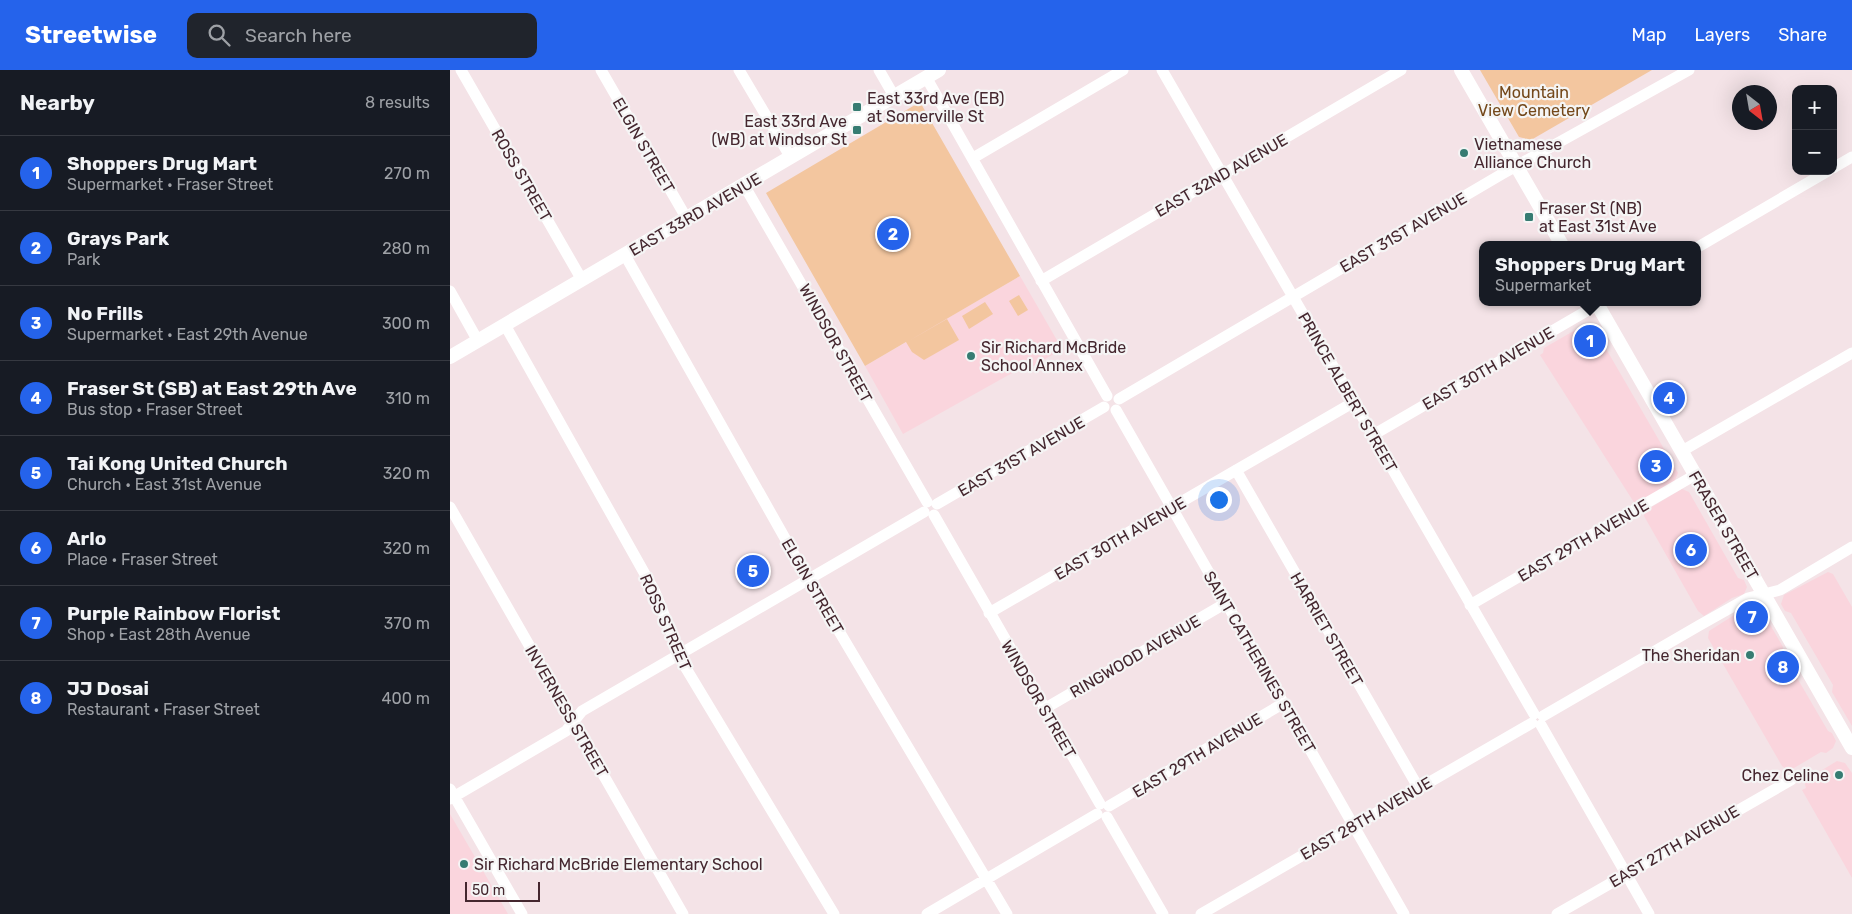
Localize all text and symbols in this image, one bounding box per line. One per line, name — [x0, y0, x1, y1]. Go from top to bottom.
search box — [187, 13, 537, 58]
text: Streetwise — [25, 21, 157, 49]
icon: search — [205, 21, 233, 49]
text: Search here — [245, 24, 352, 47]
text: Map — [1632, 24, 1667, 46]
text: Layers — [1695, 24, 1750, 46]
text: Share — [1778, 24, 1827, 46]
park label: Mountain View Cemetery — [1478, 83, 1590, 120]
north arrow — [1732, 85, 1777, 130]
map controls — [1792, 85, 1837, 175]
button: + — [1792, 85, 1837, 130]
place label: East 33rd Ave (EB) at Somerville St — [867, 89, 1004, 126]
text: Nearby — [20, 90, 95, 115]
text: 8 results — [365, 93, 430, 112]
street label: ELGIN STREET — [609, 94, 679, 196]
marker: East 33rd Ave (EB) at Somerville St — [851, 101, 863, 113]
place label: East 33rd Ave (WB) at Windsor St — [711, 112, 847, 149]
marker: East 33rd Ave (WB) at Windsor St — [851, 124, 863, 136]
street label: ROSS STREET — [487, 126, 556, 225]
street label: EAST 32ND AVENUE — [1152, 130, 1291, 221]
button: − — [1792, 130, 1837, 175]
place label: Vietnamese Alliance Church — [1474, 135, 1591, 172]
marker: Vietnamese Alliance Church — [1458, 147, 1470, 159]
text: Shoppers Drug Mart — [67, 152, 257, 175]
text: 1 — [32, 164, 40, 183]
text: 270 m — [384, 164, 430, 183]
street label: EAST 33RD AVENUE — [626, 169, 765, 260]
text: Supermarket · Fraser Street — [67, 175, 273, 194]
street label: EAST 31ST AVENUE — [1336, 188, 1470, 277]
place label: Fraser St (NB) at East 31st Ave — [1539, 199, 1657, 236]
marker: Fraser St (NB) at East 31st Ave — [1523, 211, 1535, 223]
pin: 2 — [877, 215, 909, 253]
text: Grays Park — [67, 227, 169, 250]
text: 2 — [31, 239, 41, 258]
text: 280 m — [382, 239, 430, 258]
popup — [1479, 241, 1701, 306]
text: Park — [67, 250, 100, 269]
text: Shoppers Drug Mart — [1495, 253, 1685, 276]
text: Supermarket — [1495, 276, 1591, 295]
street label: WINDSOR STREET — [795, 281, 876, 406]
text: No Frills — [67, 302, 143, 325]
street label: PRINCE ALBERT STREET — [1294, 309, 1401, 476]
text: 3 — [31, 314, 41, 333]
text: 300 m — [382, 314, 430, 333]
pin: 1 — [1574, 322, 1606, 360]
street label: EAST 30TH AVENUE — [1419, 323, 1557, 414]
text: Supermarket · East 29th Avenue — [67, 325, 308, 344]
place label: Sir Richard McBride School Annex — [981, 338, 1126, 375]
marker: Sir Richard McBride School Annex — [965, 350, 977, 362]
text: Fraser St (SB) at East 29th Ave — [67, 377, 357, 400]
pin: 4 — [1653, 379, 1685, 417]
text: 4 — [31, 389, 41, 408]
text: 310 m — [386, 389, 430, 408]
text: Bus stop · Fraser Street — [67, 400, 243, 419]
street label: EAST 31ST AVENUE — [954, 412, 1088, 501]
pin: 3 — [1640, 447, 1672, 485]
text: Tai Kong United Church — [67, 452, 288, 475]
text: 5 — [31, 464, 41, 483]
text: 320 m — [383, 464, 430, 483]
street label: FRASER STREET — [1685, 467, 1762, 583]
text: Church · East 31st Avenue — [67, 475, 262, 494]
your location — [1206, 487, 1232, 513]
street label: EAST 30TH AVENUE — [1051, 493, 1189, 584]
street label: EAST 29TH AVENUE — [1514, 495, 1652, 586]
text: Arlo — [67, 527, 106, 550]
pin: 6 — [1675, 531, 1707, 569]
street label: ELGIN STREET — [778, 535, 848, 637]
text: 6 — [31, 539, 41, 558]
text: 320 m — [383, 539, 430, 558]
text: Place · Fraser Street — [67, 550, 218, 569]
pin: 5 — [737, 552, 769, 590]
street label: SAINT CATHERINES STREET — [1200, 568, 1320, 757]
street label: HARRIET STREET — [1286, 569, 1367, 690]
street label: ROSS STREET — [636, 571, 695, 673]
pin: 7 — [1736, 598, 1768, 636]
text: Purple Rainbow Florist — [67, 602, 280, 625]
street label: RINGWOOD AVENUE — [1067, 611, 1204, 702]
text: 7 — [31, 614, 41, 633]
text: 370 m — [384, 614, 430, 633]
text: Shop · East 28th Avenue — [67, 625, 251, 644]
street label: WINDSOR STREET — [997, 637, 1080, 761]
street label: INVERNESS STREET — [521, 642, 612, 781]
place label: The Sheridan — [1642, 646, 1740, 665]
pin: 8 — [1767, 648, 1799, 686]
marker: The Sheridan — [1744, 649, 1756, 661]
text: JJ Dosai — [67, 677, 149, 700]
text: 8 — [31, 689, 41, 708]
text: 400 m — [382, 689, 430, 708]
text: Restaurant · Fraser Street — [67, 700, 260, 719]
street label: EAST 29TH AVENUE — [1129, 709, 1266, 802]
place label: Chez Celine — [1742, 766, 1829, 785]
marker: Chez Celine — [1833, 769, 1845, 781]
street label: EAST 28TH AVENUE — [1297, 773, 1435, 864]
street label: EAST 27TH AVENUE — [1606, 802, 1743, 891]
place label: Sir Richard McBride Elementary School — [474, 855, 763, 874]
marker: Sir Richard McBride Elementary School — [458, 858, 470, 870]
scale bar — [465, 879, 540, 902]
text: 50 m — [472, 882, 505, 899]

